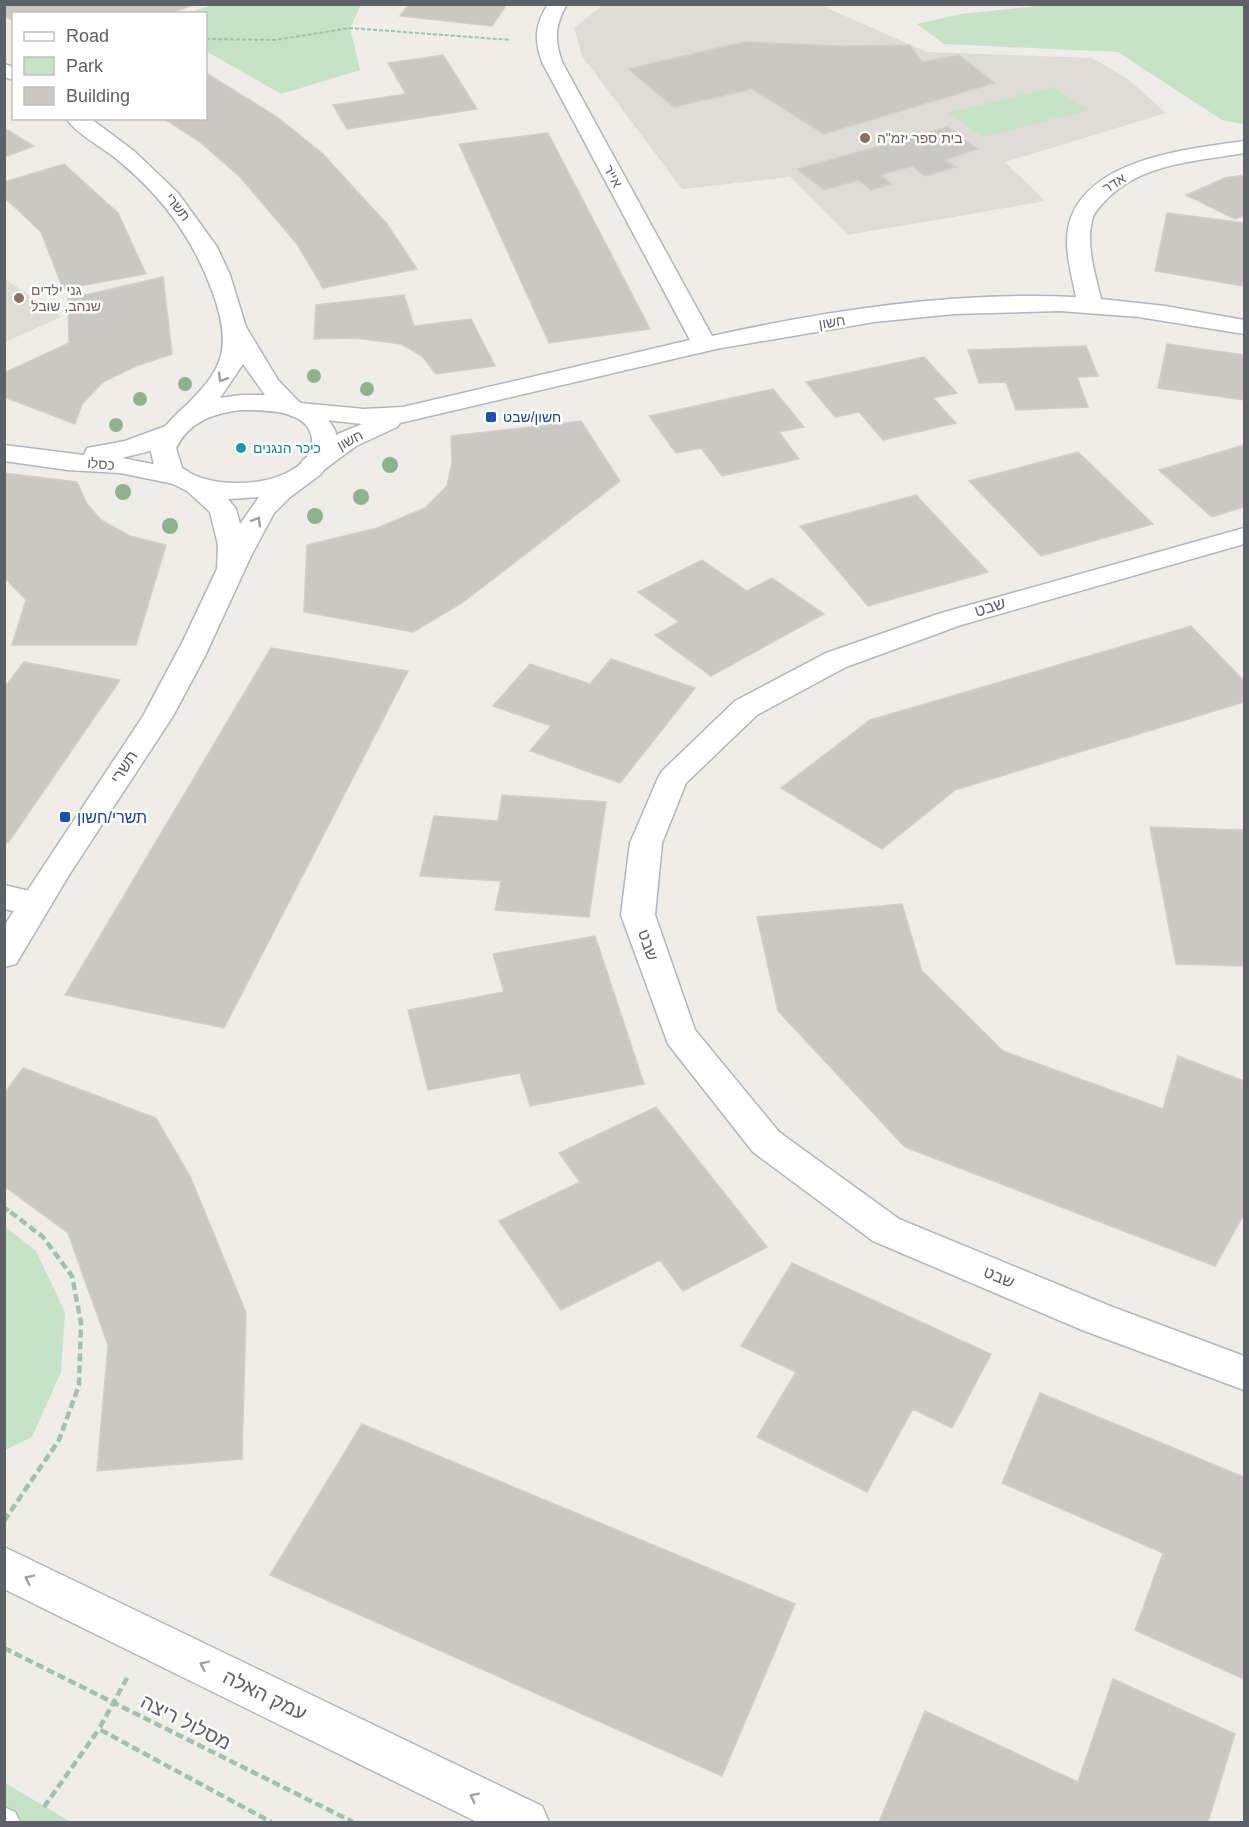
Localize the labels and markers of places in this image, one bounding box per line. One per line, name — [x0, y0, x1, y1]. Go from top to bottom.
place label: בית ספר יזמ"ה — [877, 130, 963, 146]
marker: בית ספר יזמ"ה — [858, 131, 872, 145]
place label: גני ילדים שנהב, שובל — [31, 282, 101, 314]
marker: גני ילדים שנהב, שובל — [12, 291, 26, 305]
place label: חשון/שבט — [503, 409, 561, 425]
marker: חשון/שבט — [484, 410, 498, 424]
place label: כיכר הנגנים — [253, 440, 321, 456]
marker: כיכר הנגנים — [234, 441, 248, 455]
place label: תשרי/חשון — [77, 809, 147, 826]
marker: תשרי/חשון — [58, 810, 72, 824]

